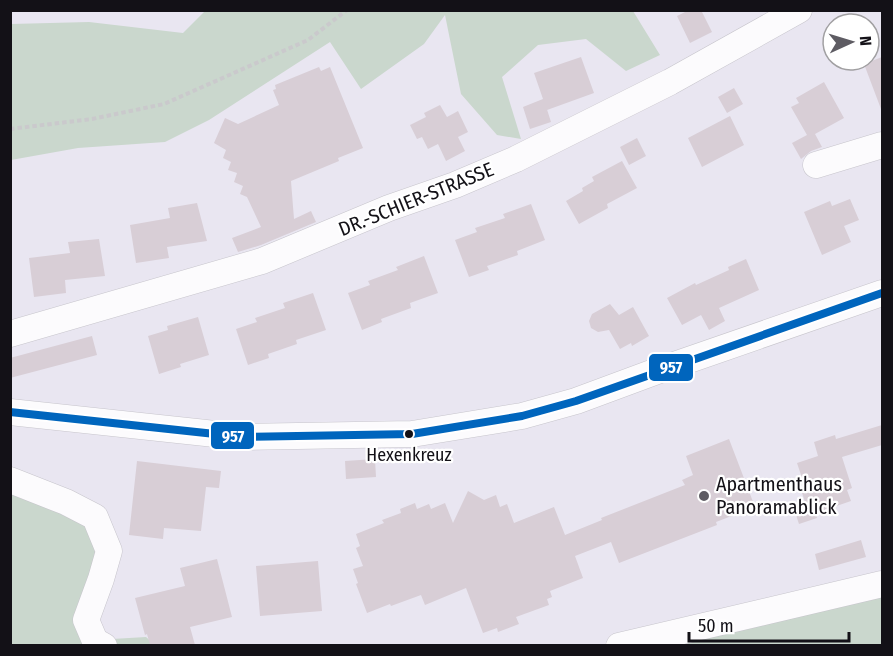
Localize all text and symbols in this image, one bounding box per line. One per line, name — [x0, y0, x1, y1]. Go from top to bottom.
north arrow — [821, 12, 881, 72]
text: N — [856, 36, 875, 46]
street label: DR.-SCHIER-STRASSE — [335, 157, 497, 241]
line badge: 957 — [648, 353, 694, 382]
text: 957 — [660, 358, 682, 377]
line badge: 957 — [210, 421, 255, 450]
text: 957 — [222, 427, 244, 446]
marker: Hexenkreuz — [403, 428, 415, 440]
place label: Hexenkreuz — [366, 444, 452, 466]
place label: Apartmenthaus Panoramablick — [716, 472, 842, 519]
marker: Apartmenthaus Panoramablick — [697, 489, 711, 503]
scale bar — [689, 605, 850, 643]
text: 50 m — [698, 615, 734, 637]

